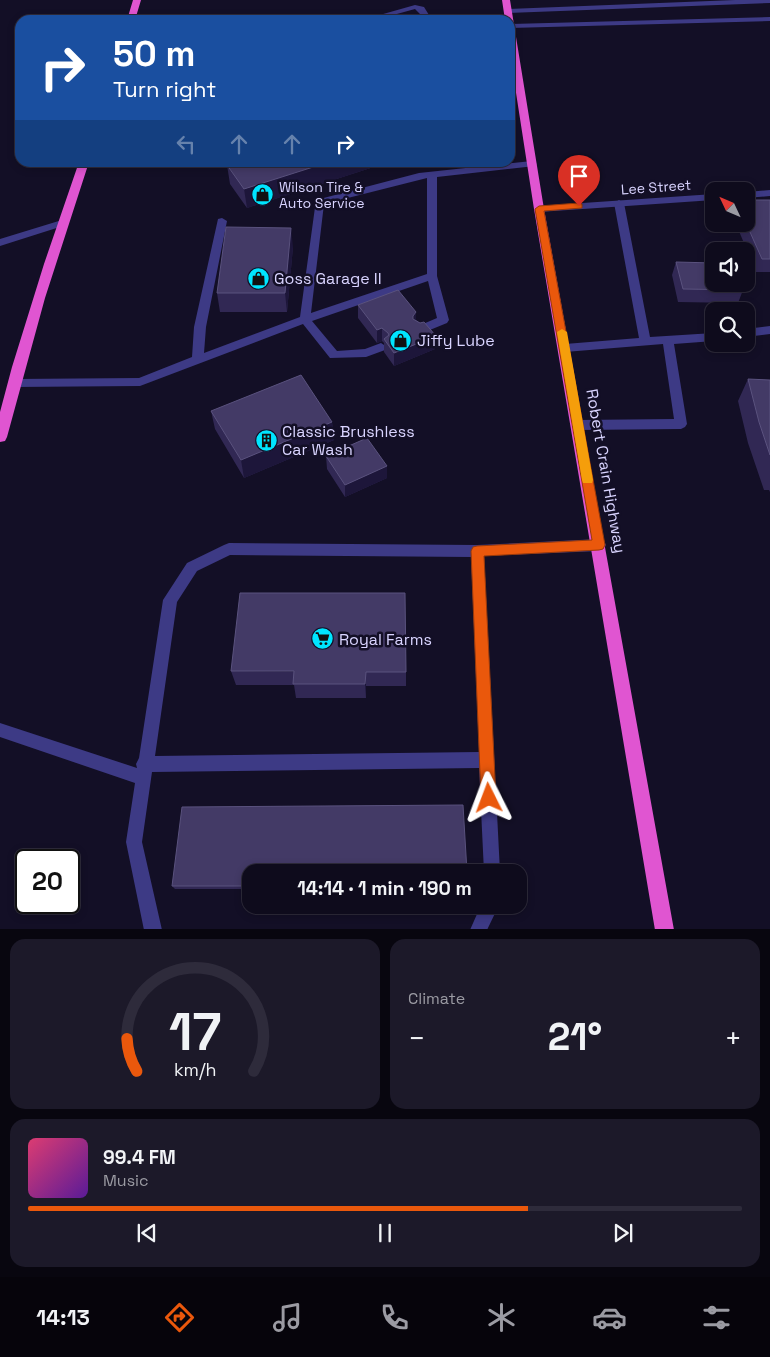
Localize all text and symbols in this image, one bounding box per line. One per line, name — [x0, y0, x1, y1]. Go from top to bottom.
text: 50 m — [113, 32, 195, 76]
icon: right — [30, 35, 95, 100]
text: Turn right — [113, 75, 216, 103]
icon: left — [172, 130, 200, 158]
icon: ahead — [225, 130, 253, 158]
icon: ahead — [278, 130, 306, 158]
icon: right — [331, 130, 359, 158]
pin — [558, 155, 600, 206]
icon: arrive — [565, 162, 593, 190]
street label: Lee Street — [620, 176, 692, 198]
place label: Wilson Tire & Auto Service — [279, 178, 365, 212]
north arrow — [705, 182, 755, 232]
map controls — [705, 182, 755, 352]
shop icon: Wilson Tire & Auto Service — [251, 183, 275, 207]
button: sound — [705, 242, 755, 292]
shop icon: Goss Garage II — [246, 266, 270, 290]
place label: Goss Garage II — [274, 268, 382, 289]
button: search — [705, 302, 755, 352]
shop icon: Jiffy Lube — [389, 328, 413, 352]
place label: Jiffy Lube — [417, 330, 495, 351]
street label: Robert Crain Highway — [581, 387, 631, 555]
place label: Classic Brushless Car Wash — [282, 421, 415, 460]
building icon: Classic Brushless Car Wash — [254, 428, 278, 452]
supermarket icon: Royal Farms — [311, 627, 335, 651]
place label: Royal Farms — [339, 629, 432, 650]
position arrow — [462, 771, 514, 823]
speed limit sign: 20 — [15, 849, 80, 914]
text: 14:14 · 1 min · 190 m — [297, 876, 472, 901]
text: Climate — [408, 988, 465, 1009]
text: 17 — [169, 999, 221, 1065]
text: 21° — [548, 1013, 602, 1061]
text: − — [408, 1020, 425, 1056]
text: + — [725, 1020, 742, 1056]
text: km/h — [174, 1058, 216, 1081]
text: 99.4 FM — [103, 1145, 176, 1170]
text: Music — [103, 1170, 149, 1191]
icon: previous — [133, 1219, 161, 1247]
icon: pause — [371, 1219, 399, 1247]
icon: next — [609, 1219, 637, 1247]
icon: directions — [162, 1300, 197, 1335]
icon: music — [270, 1300, 305, 1335]
icon: phone — [377, 1300, 412, 1335]
icon: climate — [484, 1300, 519, 1335]
icon: car — [592, 1300, 627, 1335]
icon: filters — [699, 1300, 734, 1335]
text: 14:13 — [36, 1303, 90, 1331]

